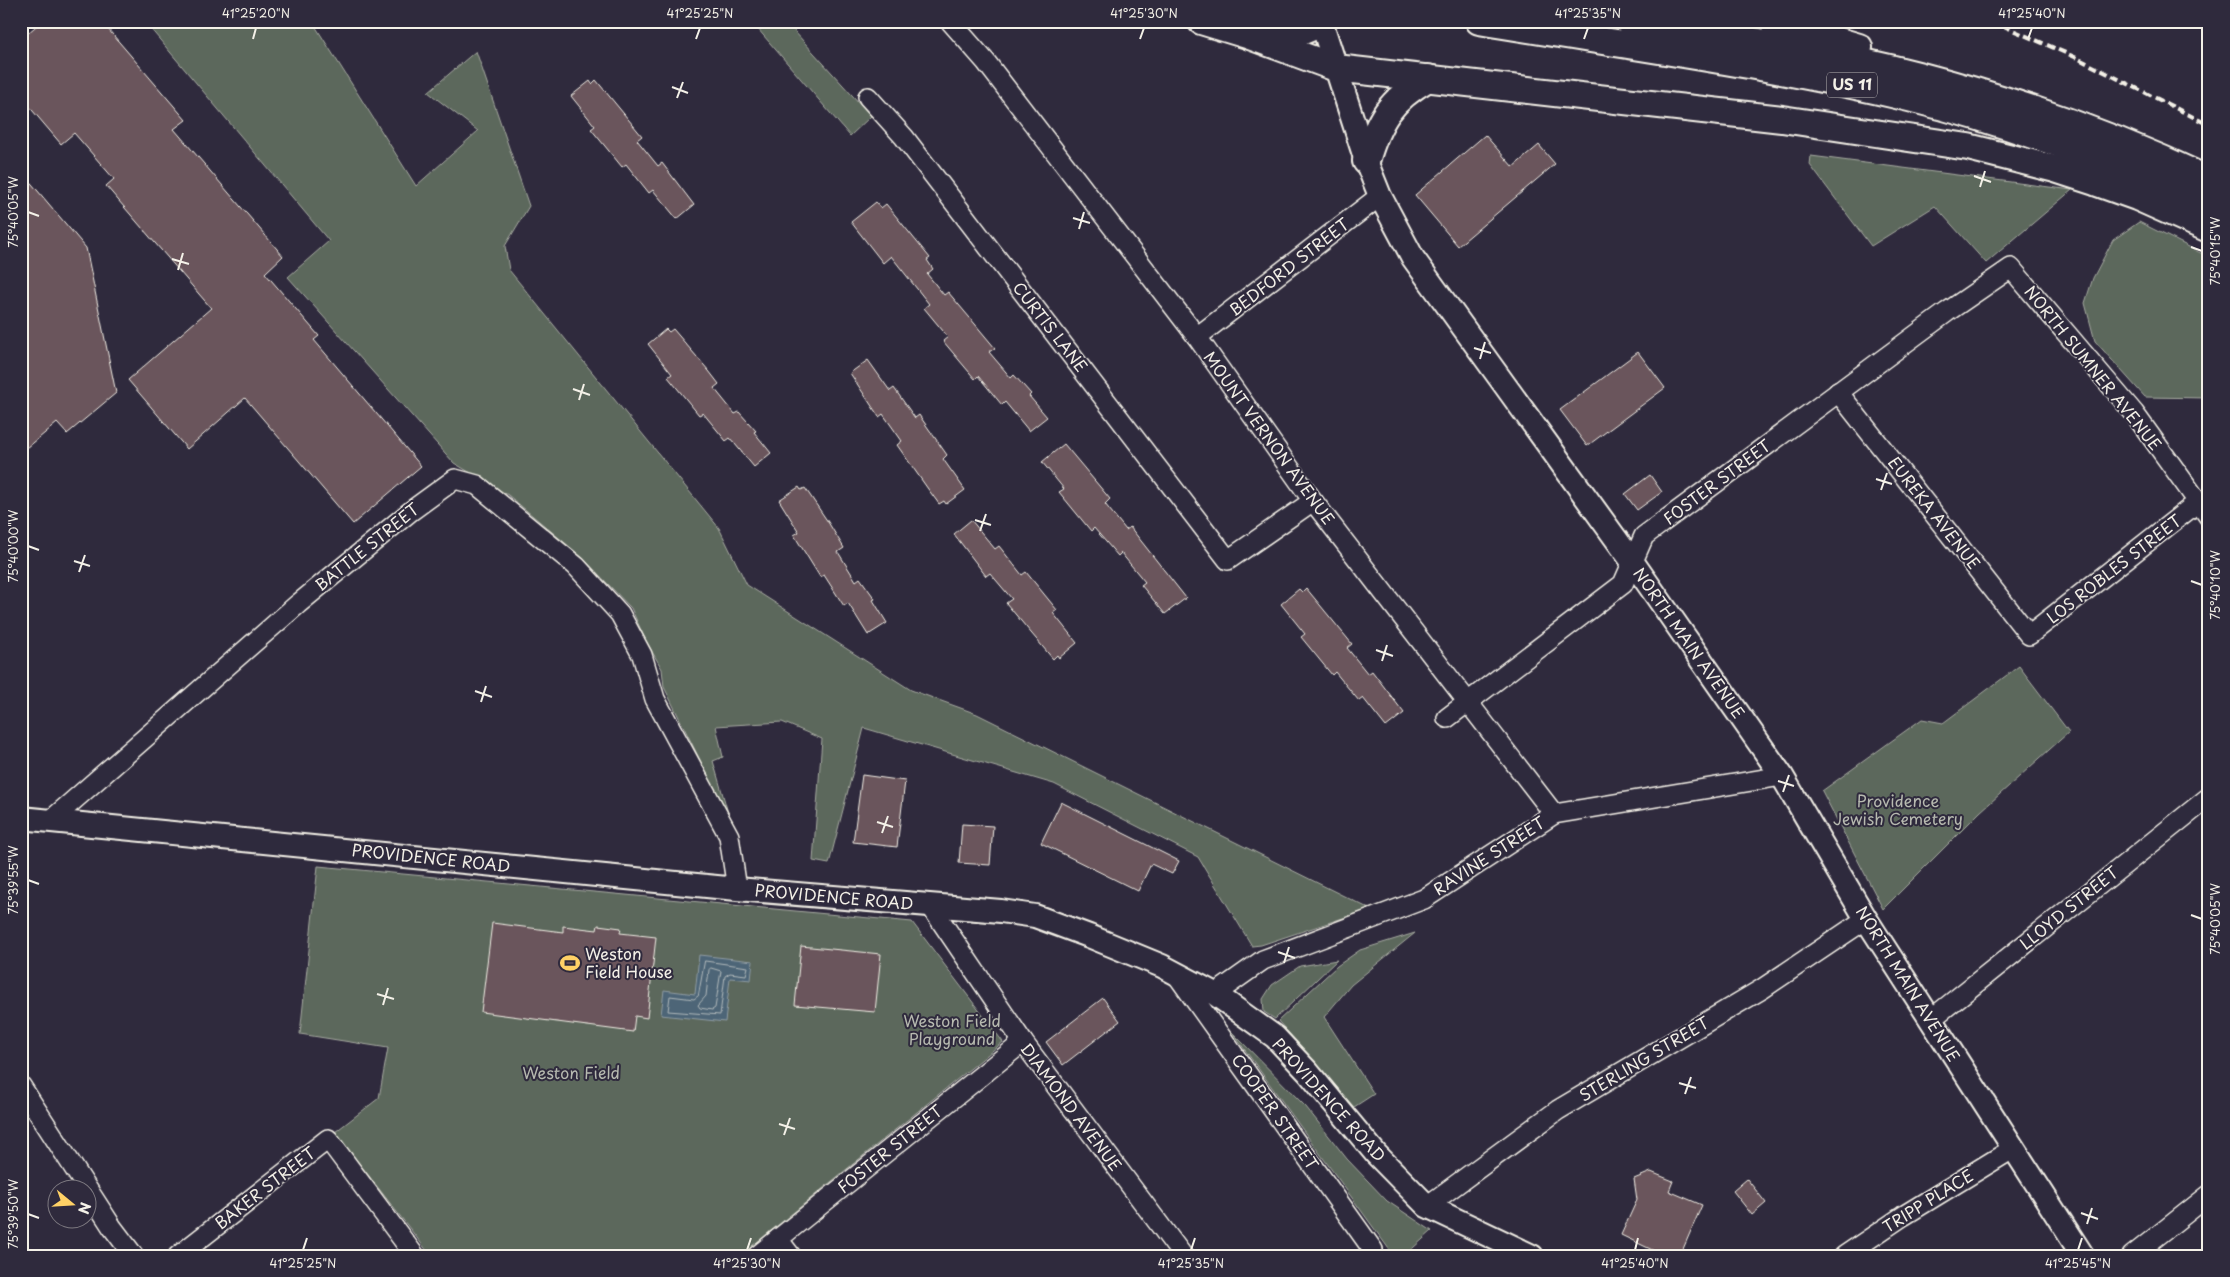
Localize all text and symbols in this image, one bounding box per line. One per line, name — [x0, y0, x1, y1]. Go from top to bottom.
text: 41°25'20"N — [222, 4, 290, 22]
text: 41°25'25"N — [667, 4, 733, 22]
text: 41°25'30"N — [1110, 4, 1178, 22]
text: 41°25'35"N — [1555, 4, 1621, 22]
text: 41°25'40"N — [1998, 4, 2066, 22]
road number: US 11 — [1827, 72, 1877, 98]
text: 75°40'05"W — [4, 175, 22, 248]
street label: BEDFORD STREET — [1223, 211, 1354, 321]
text: 75°40'15"W — [2206, 216, 2224, 285]
street label: CURTIS LANE — [1008, 276, 1094, 377]
street label: NORTH SUMNER AVENUE — [2020, 280, 2168, 455]
street label: MOUNT VERNON AVENUE — [1199, 346, 1341, 529]
street label: FOSTER STREET — [1658, 433, 1775, 530]
street label: EUREKA AVENUE — [1883, 451, 1987, 574]
street label: BATTLE STREET — [309, 497, 424, 596]
street label: LOS ROBLES STREET — [2041, 508, 2186, 629]
text: 75°40'00"W — [4, 509, 22, 582]
text: 75°40'10"W — [2206, 550, 2224, 620]
street label: NORTH MAIN AVENUE — [1629, 562, 1751, 723]
park label: Providence Jewish Cemetery — [1833, 788, 1963, 830]
street label: RAVINE STREET — [1428, 810, 1549, 900]
street label: PROVIDENCE ROAD — [351, 837, 512, 877]
text: 75°39'55"W — [4, 845, 22, 915]
street label: LLOYD STREET — [2014, 860, 2123, 955]
street label: PROVIDENCE ROAD — [754, 877, 914, 915]
text: 75°40'05"W — [2206, 882, 2224, 955]
street label: NORTH MAIN AVENUE — [1851, 901, 1967, 1066]
place label: Weston Field House — [585, 941, 673, 983]
sports icon: Weston Field House — [559, 952, 581, 974]
park label: Weston Field Playground — [903, 1008, 1001, 1050]
street label: STERLING STREET — [1574, 1010, 1713, 1107]
street label: PROVIDENCE ROAD — [1268, 1032, 1392, 1167]
street label: DIAMOND AVENUE — [1016, 1037, 1128, 1176]
street label: COOPER STREET — [1227, 1048, 1325, 1174]
park label: Weston Field — [522, 1060, 620, 1084]
street label: FOSTER STREET — [832, 1098, 947, 1198]
street label: BAKER STREET — [209, 1140, 320, 1234]
street label: TRIPP PLACE — [1877, 1163, 1978, 1238]
text: 75°39'50"W — [4, 1178, 22, 1249]
north arrow — [48, 1180, 98, 1230]
text: N — [73, 1200, 97, 1217]
text: 41°25'25"N — [270, 1254, 336, 1272]
text: 41°25'30"N — [713, 1254, 781, 1272]
text: 41°25'35"N — [1158, 1254, 1224, 1272]
text: 41°25'40"N — [1601, 1254, 1669, 1272]
text: 41°25'45"N — [2045, 1254, 2111, 1272]

